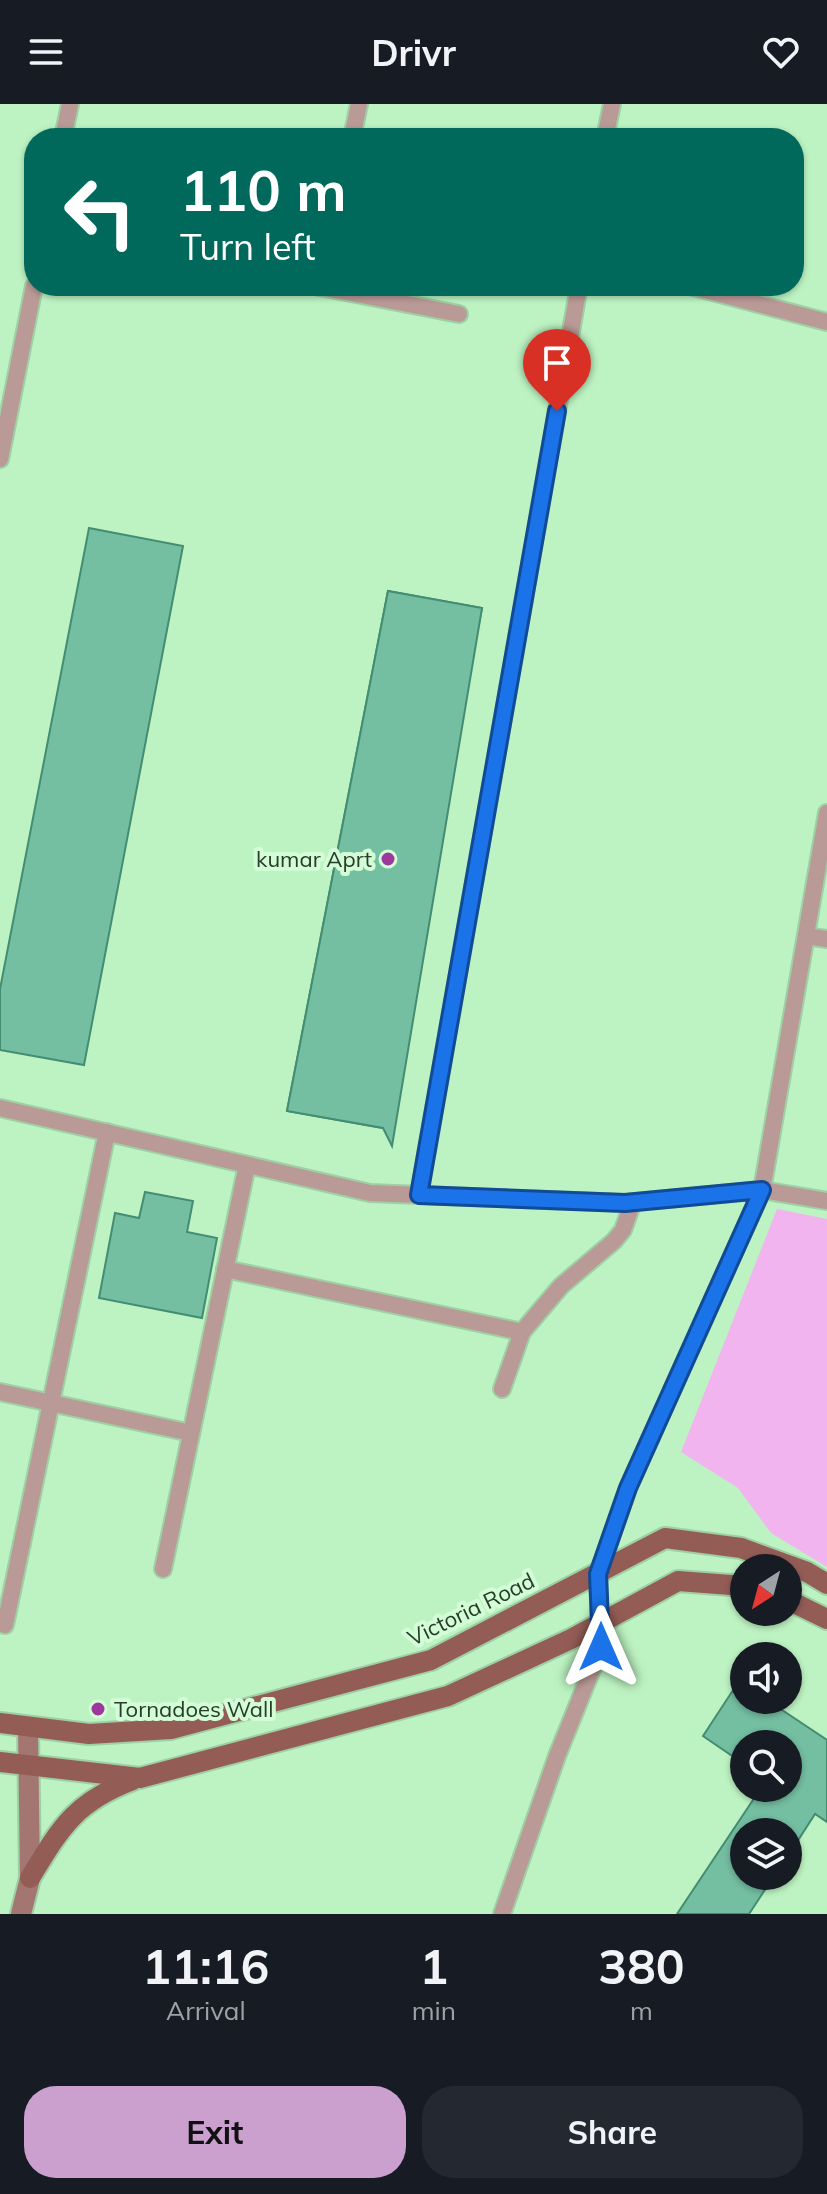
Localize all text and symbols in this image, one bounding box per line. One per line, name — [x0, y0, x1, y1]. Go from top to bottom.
icon: menu — [24, 30, 68, 74]
text: Drivr — [371, 30, 456, 75]
icon: heart — [759, 30, 803, 74]
text: 110 m — [180, 155, 347, 225]
icon: left — [48, 160, 152, 264]
text: Turn left — [180, 224, 316, 269]
pin — [523, 329, 591, 411]
icon: arrive — [535, 341, 579, 385]
place label: kumar Aprt — [256, 845, 372, 873]
marker: kumar Aprt — [379, 850, 397, 868]
north arrow — [730, 1554, 802, 1626]
map controls — [730, 1554, 802, 1890]
street label: Victoria Road — [403, 1566, 539, 1652]
position arrow — [559, 1605, 643, 1689]
button: sound — [730, 1642, 802, 1714]
place label: Tornadoes Wall — [114, 1695, 274, 1723]
marker: Tornadoes Wall — [89, 1700, 107, 1718]
button: search — [730, 1730, 802, 1802]
button: layers — [730, 1818, 802, 1890]
text: 11:16 — [142, 1936, 269, 1996]
text: 1 — [419, 1936, 448, 1996]
text: 380 — [598, 1936, 685, 1996]
text: Arrival — [166, 1994, 246, 2027]
text: min — [412, 1994, 456, 2027]
text: m — [630, 1994, 653, 2027]
button: Exit — [24, 2086, 406, 2178]
button: Share — [422, 2086, 803, 2178]

